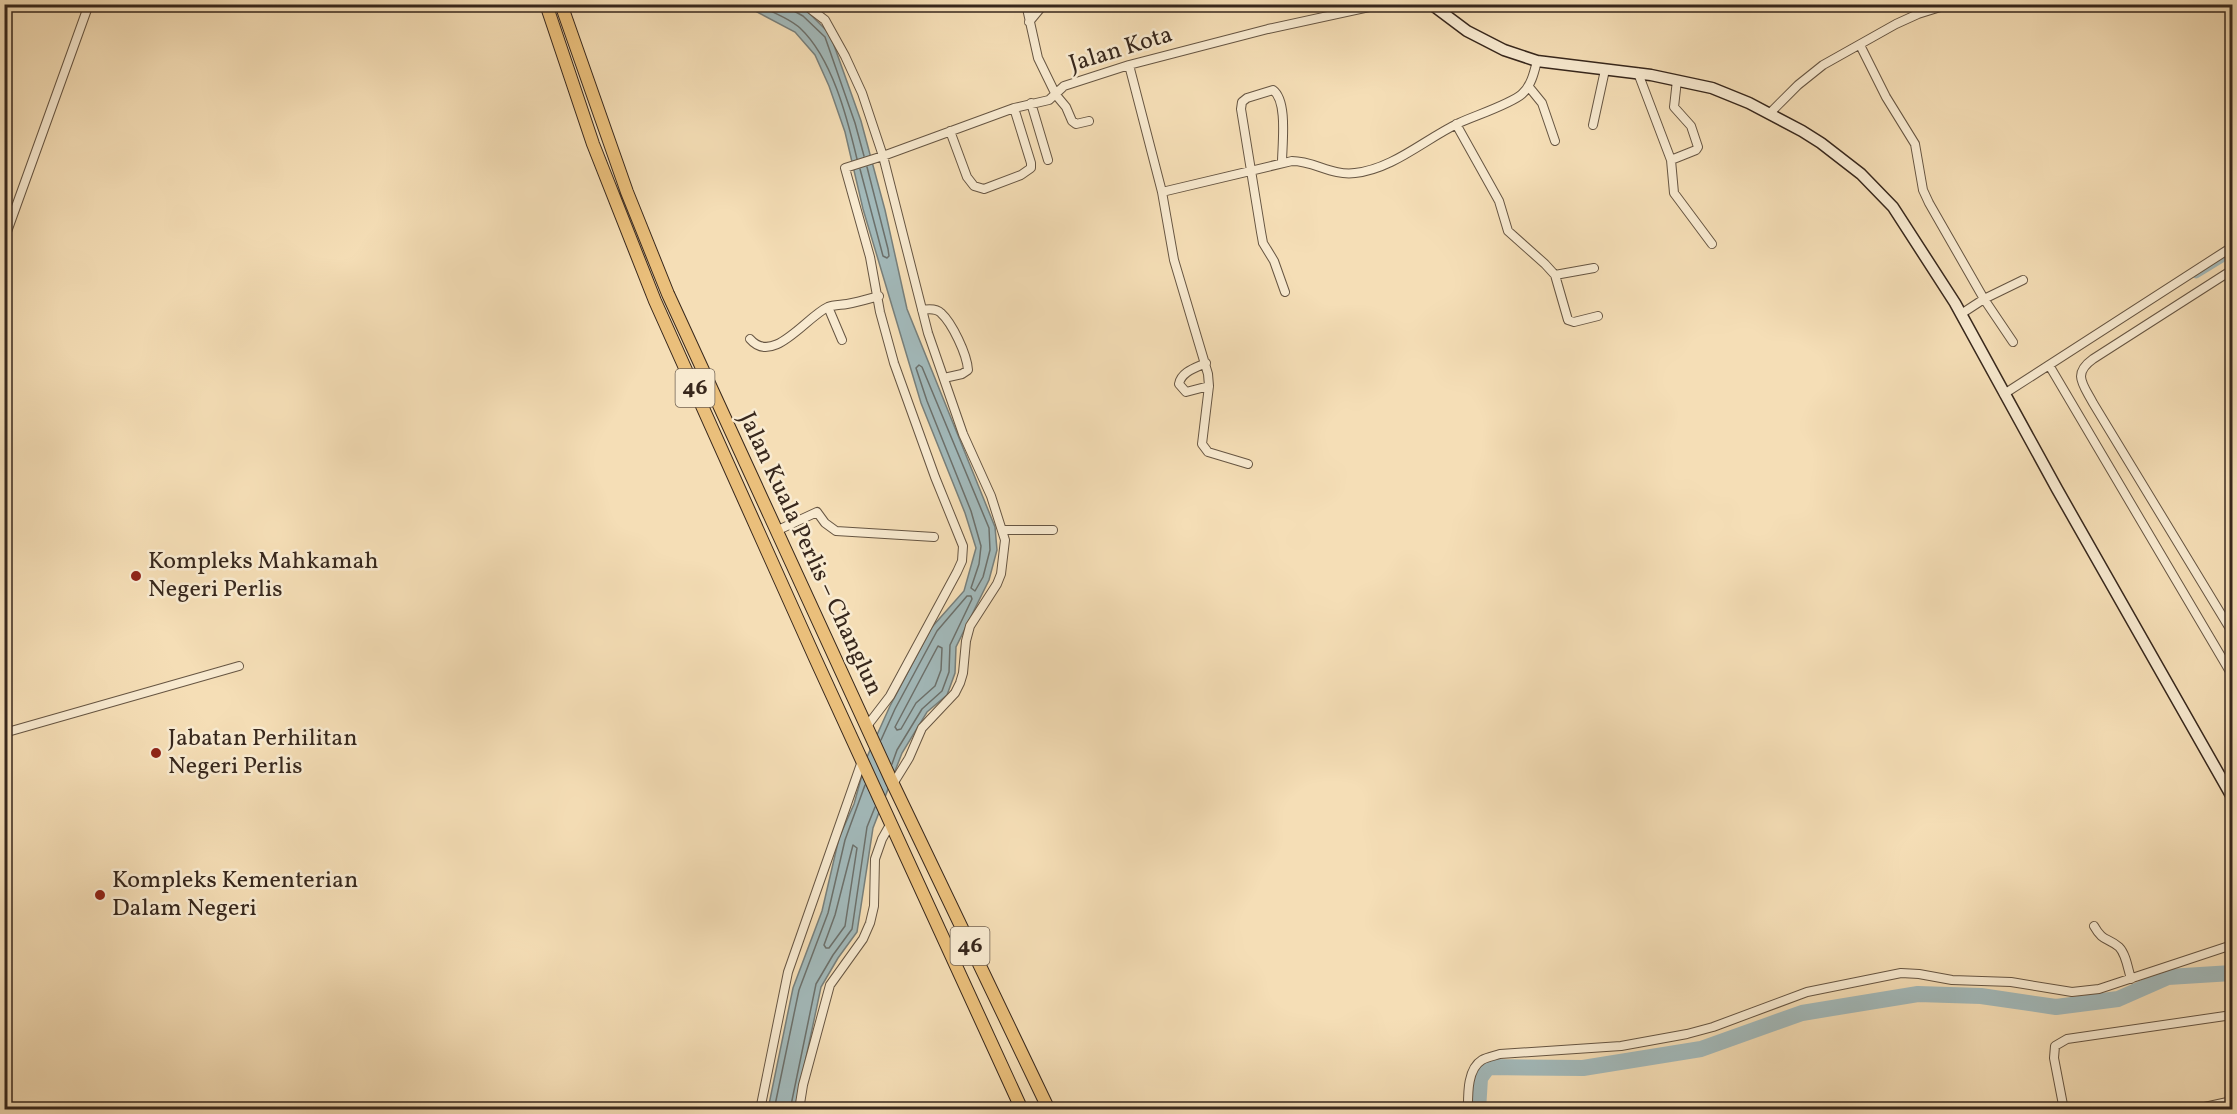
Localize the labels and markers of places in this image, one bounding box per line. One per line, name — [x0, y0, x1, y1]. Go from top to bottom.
place label: Kompleks Mahkamah Negeri Perlis — [148, 545, 379, 607]
marker: Kompleks Mahkamah Negeri Perlis — [129, 569, 143, 583]
place label: Jabatan Perhilitan Negeri Perlis — [168, 722, 358, 784]
marker: Jabatan Perhilitan Negeri Perlis — [149, 746, 163, 760]
place label: Kompleks Kementerian Dalam Negeri — [112, 864, 358, 926]
marker: Kompleks Kementerian Dalam Negeri — [93, 888, 107, 902]

